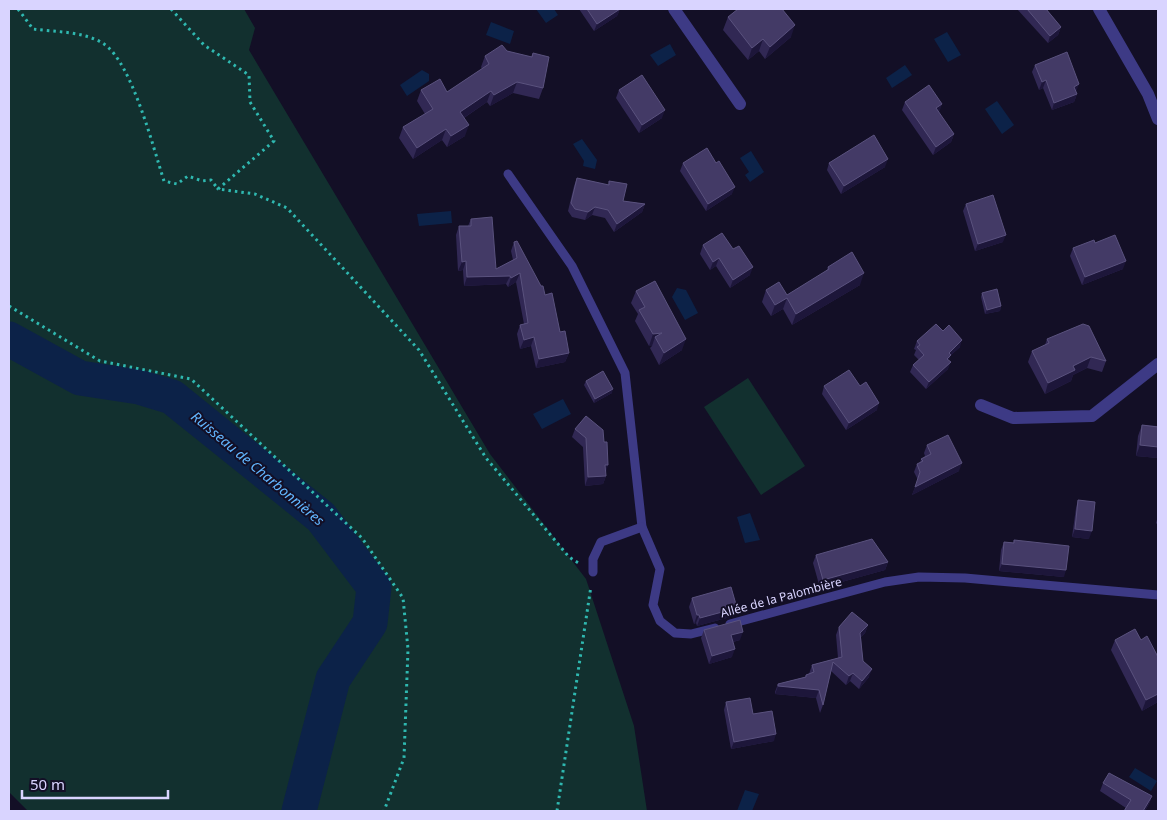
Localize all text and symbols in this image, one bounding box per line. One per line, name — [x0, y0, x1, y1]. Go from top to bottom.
water label: Ruisseau de Charbonnières — [187, 407, 329, 529]
street label: Allée de la Palombière — [718, 573, 844, 621]
scale bar — [22, 768, 169, 800]
text: 50 m — [30, 774, 65, 794]

